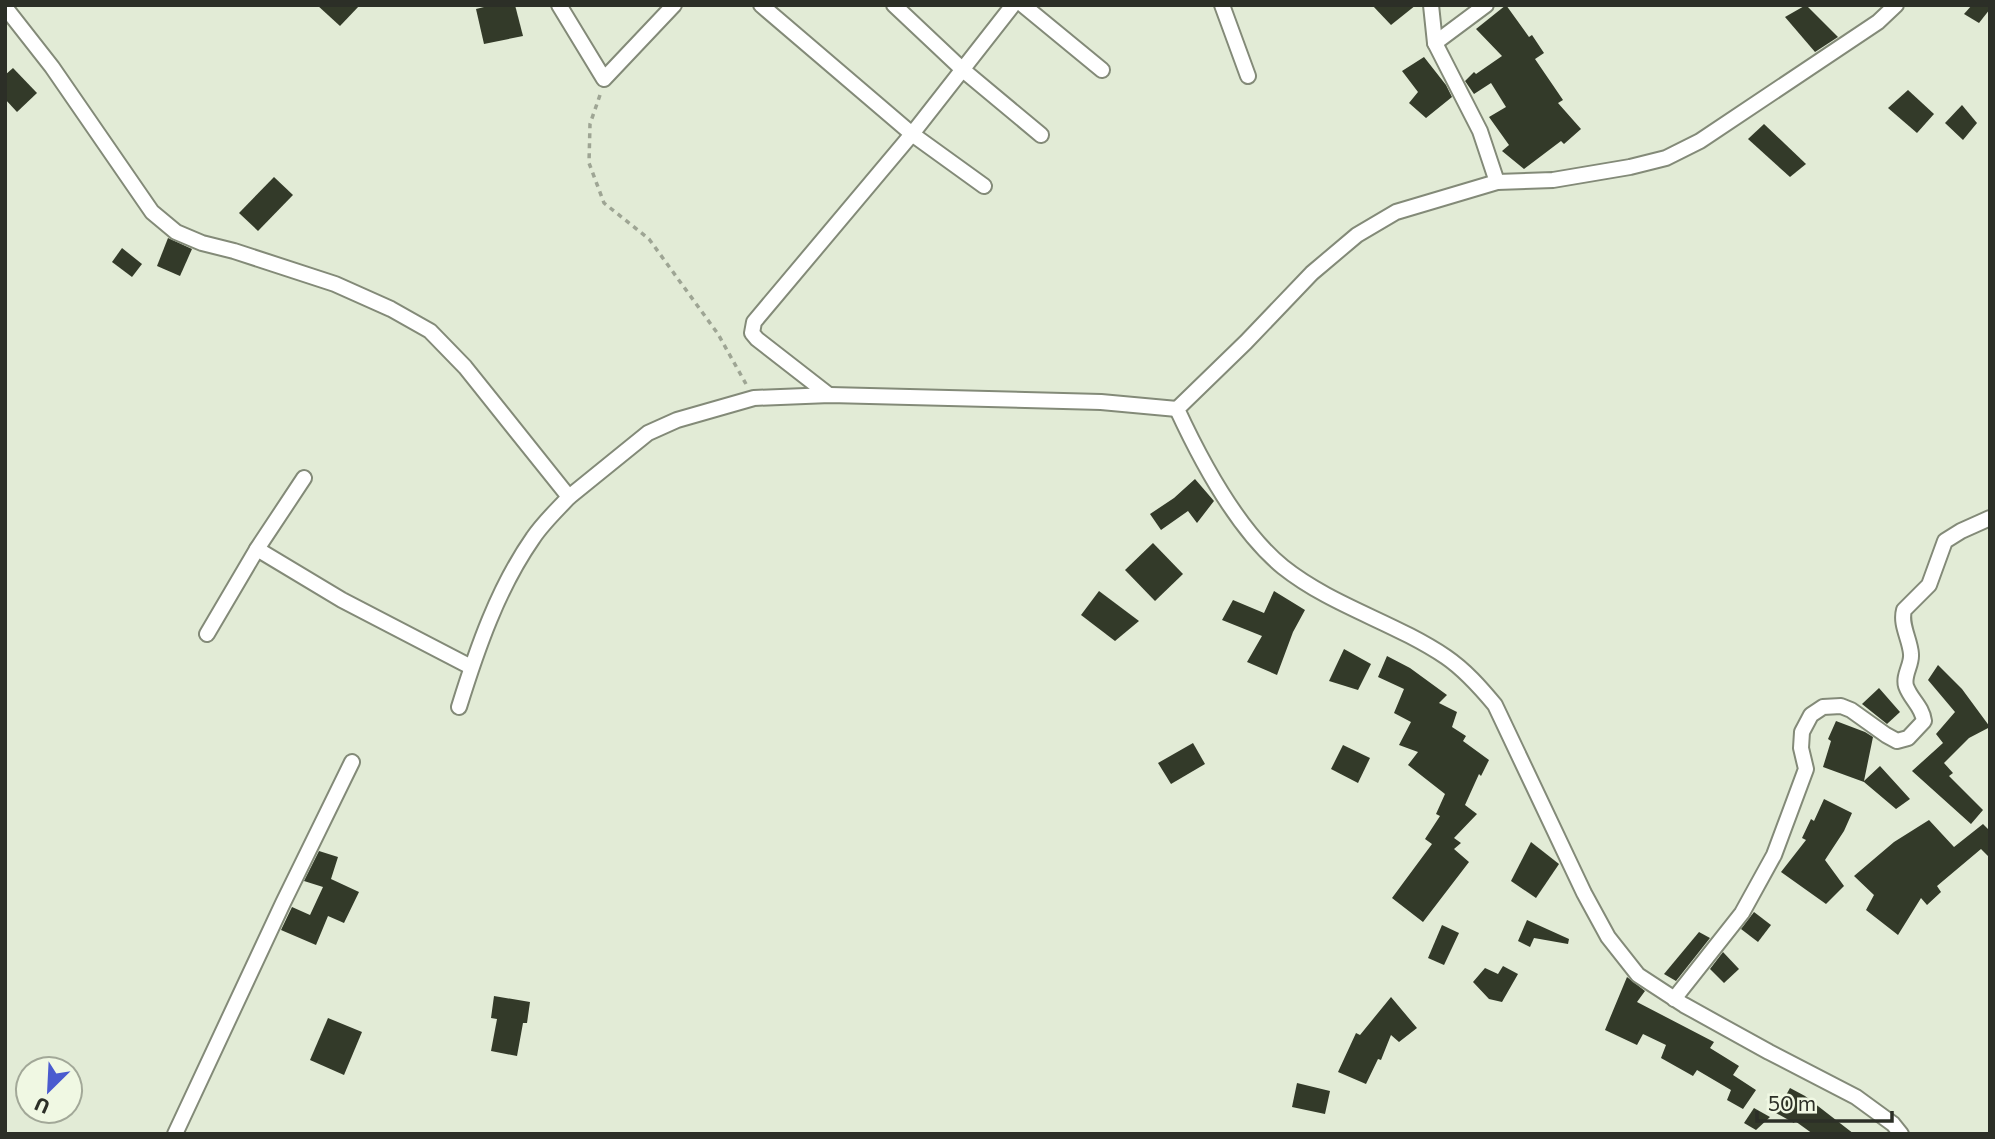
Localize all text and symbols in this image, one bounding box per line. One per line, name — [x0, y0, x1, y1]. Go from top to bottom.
north arrow — [14, 1055, 84, 1125]
scale bar — [1757, 1080, 1892, 1124]
text: 50 m — [1768, 1090, 1816, 1115]
text: U — [31, 1093, 53, 1119]

